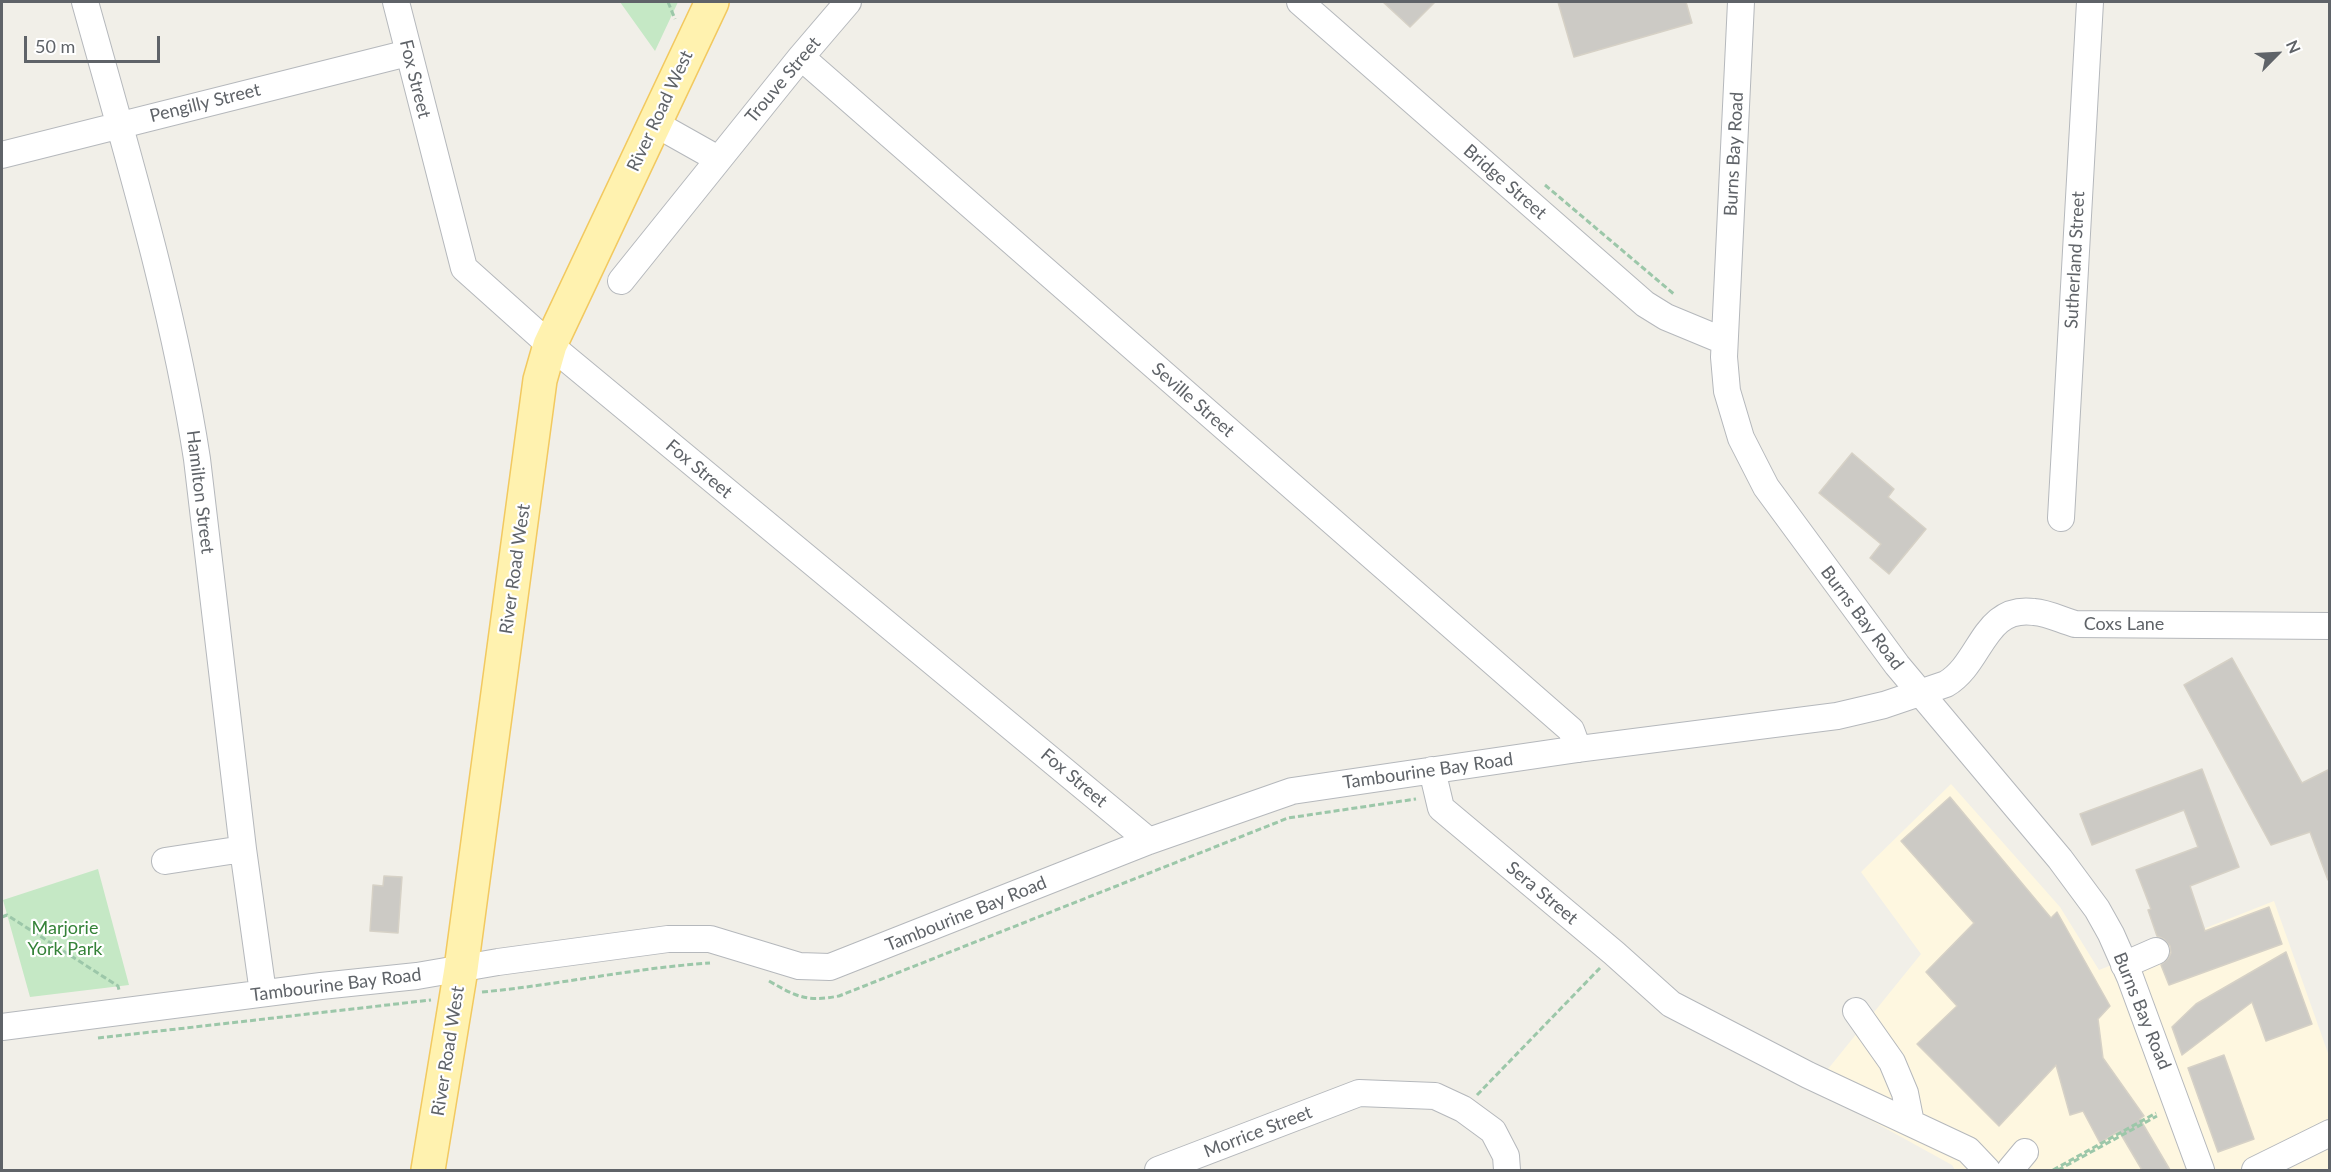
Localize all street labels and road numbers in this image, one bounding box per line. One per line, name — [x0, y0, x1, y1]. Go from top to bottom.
street label: Trouve Street — [741, 33, 825, 127]
street label: Fox Street — [395, 37, 435, 121]
street label: River Road West — [623, 47, 697, 175]
street label: Pengilly Street — [147, 79, 263, 127]
street label: Burns Bay Road — [1720, 91, 1748, 217]
street label: Bridge Street — [1459, 140, 1551, 224]
street label: Sutherland Street — [2061, 191, 2089, 329]
street label: Seville Street — [1147, 358, 1239, 442]
street label: Hamilton Street — [182, 429, 218, 555]
street label: Fox Street — [661, 435, 737, 503]
street label: River Road West — [495, 503, 535, 635]
street label: Burns Bay Road — [1816, 562, 1908, 674]
street label: Coxs Lane — [2084, 613, 2164, 635]
street label: Fox Street — [1036, 744, 1112, 812]
street label: Tambourine Bay Road — [1341, 748, 1515, 794]
street label: Sera Street — [1502, 857, 1582, 929]
street label: Tambourine Bay Road — [882, 872, 1050, 956]
street label: Burns Bay Road — [2109, 949, 2175, 1073]
street label: Tambourine Bay Road — [249, 964, 423, 1006]
street label: River Road West — [427, 985, 469, 1117]
street label: Morrice Street — [1201, 1101, 1315, 1163]

